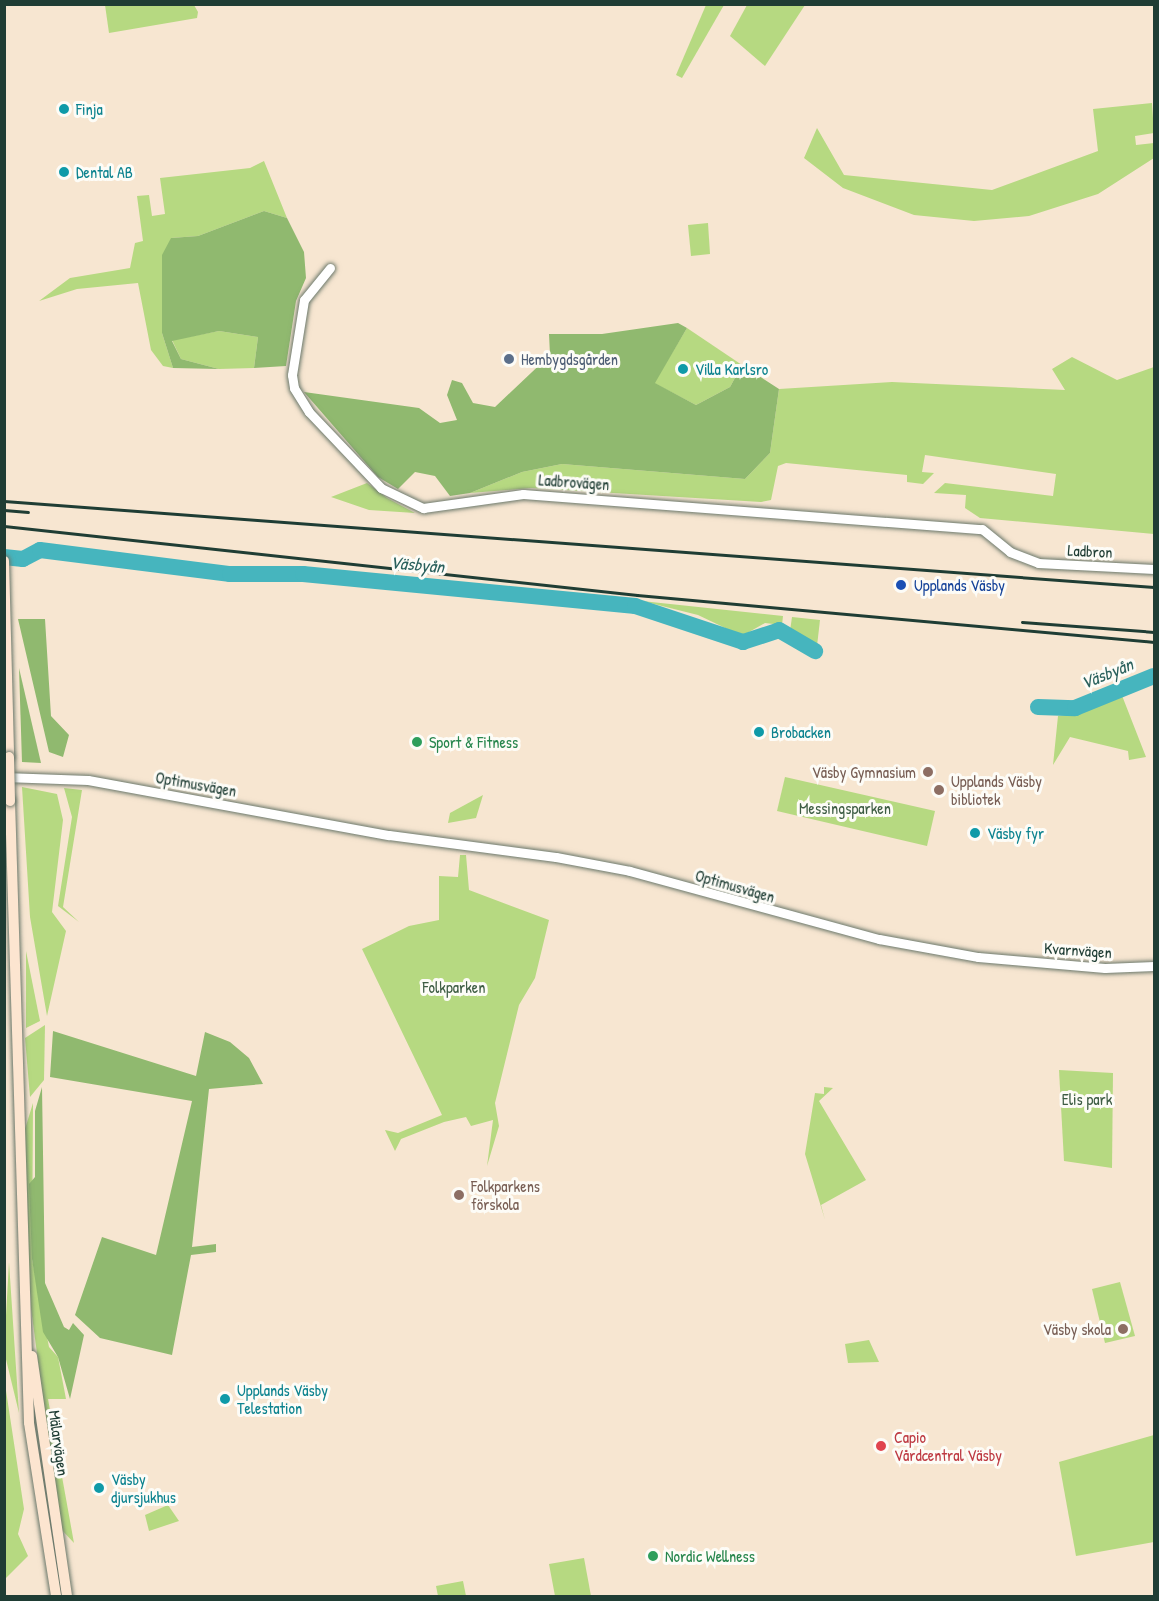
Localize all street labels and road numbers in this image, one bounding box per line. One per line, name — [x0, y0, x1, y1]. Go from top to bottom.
street label: Ladbrovägen — [538, 470, 610, 494]
street label: Ladbron — [1067, 540, 1113, 562]
street label: Optimusvägen — [154, 767, 238, 801]
street label: Optimusvägen — [693, 866, 777, 906]
street label: Kvarnvägen — [1044, 938, 1112, 962]
street label: Mälarvägen — [45, 1409, 73, 1477]

